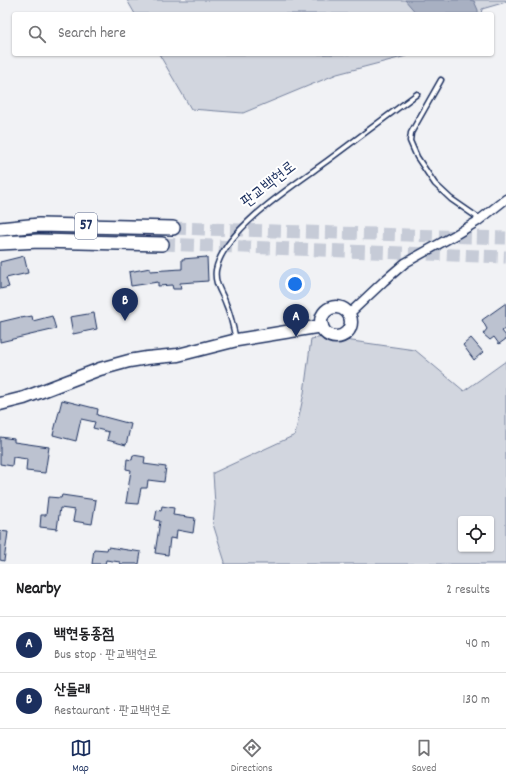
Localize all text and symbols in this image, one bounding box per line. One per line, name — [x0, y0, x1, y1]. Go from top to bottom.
search box — [12, 12, 494, 56]
icon: search — [26, 23, 48, 45]
text: Search here — [58, 23, 126, 45]
street label: 판교백현로 — [237, 156, 301, 214]
road number: 57 — [75, 213, 97, 239]
your location — [285, 274, 305, 294]
pin: B — [112, 288, 138, 321]
pin: A — [283, 304, 309, 337]
map controls — [458, 516, 494, 552]
button: locate — [458, 516, 494, 552]
text: Nearby — [16, 578, 60, 602]
text: 2 results — [446, 581, 490, 600]
text: 백현동종점 — [54, 624, 114, 646]
text: A — [25, 635, 33, 654]
text: 40 m — [466, 635, 490, 654]
text: Bus stop · 판교백현로 — [54, 646, 158, 665]
text: 산들래 — [54, 680, 90, 702]
text: B — [26, 691, 32, 710]
text: 130 m — [462, 691, 490, 710]
text: Restaurant · 판교백현로 — [54, 702, 171, 721]
tab: Map — [70, 737, 92, 777]
tab: Directions — [231, 737, 273, 777]
tab: Saved — [412, 737, 436, 777]

